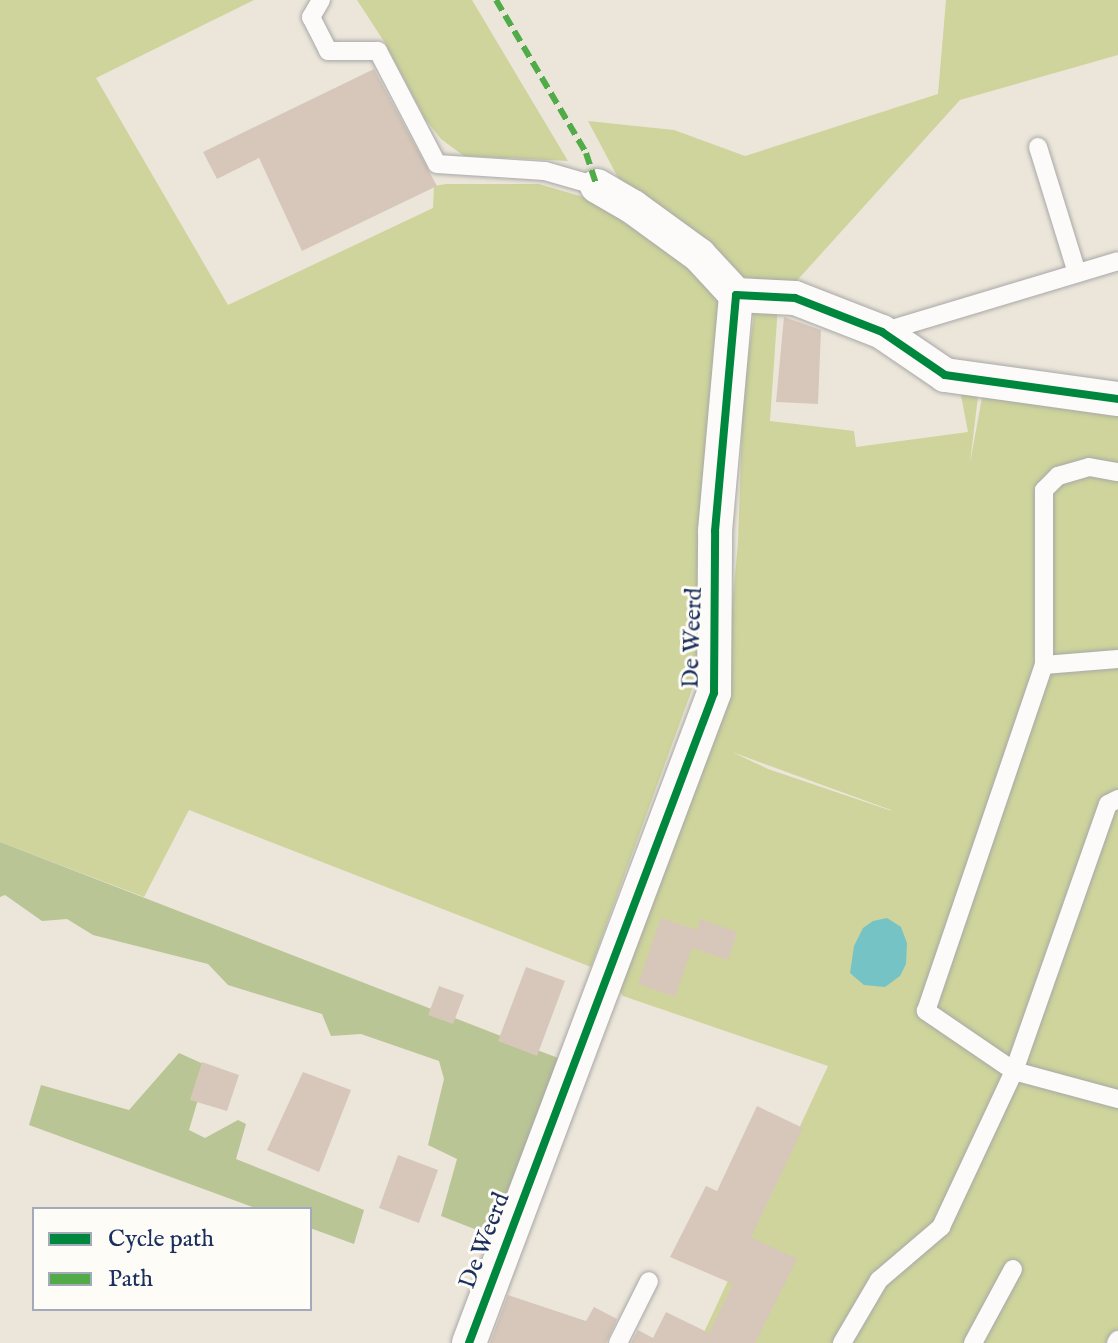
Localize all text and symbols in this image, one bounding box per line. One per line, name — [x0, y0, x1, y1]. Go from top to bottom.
street label: De Weerd — [677, 587, 709, 689]
street label: De Weerd — [453, 1189, 517, 1293]
legend — [32, 1207, 312, 1311]
text: Cycle path — [108, 1224, 214, 1255]
text: Path — [108, 1264, 153, 1295]

